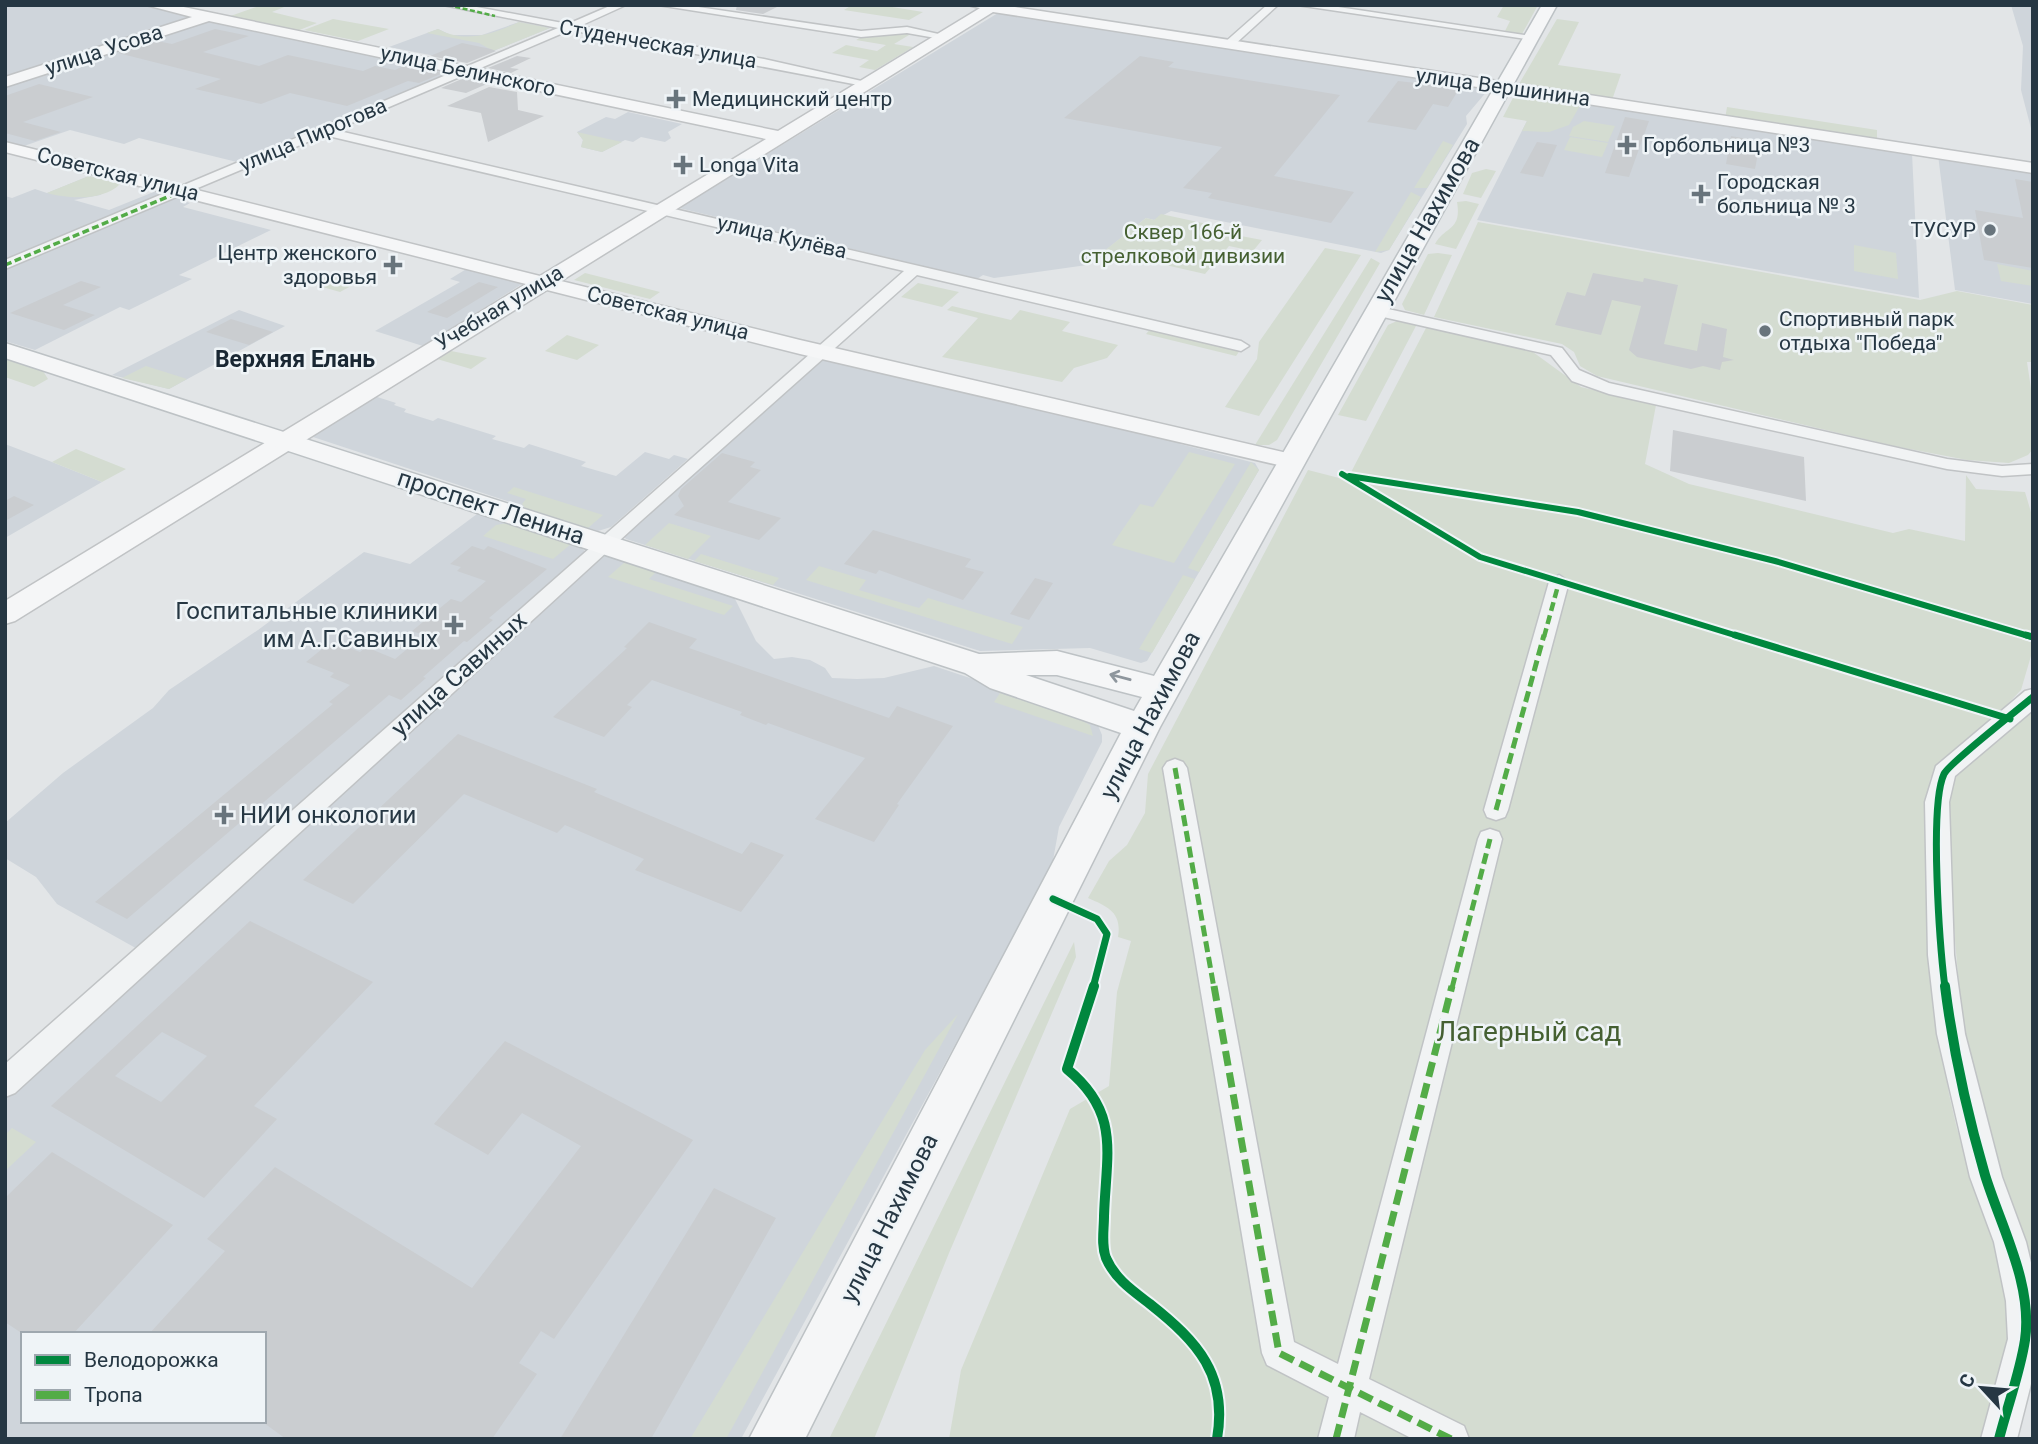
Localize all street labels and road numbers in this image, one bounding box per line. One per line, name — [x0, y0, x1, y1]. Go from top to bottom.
street label: Студенческая улица — [557, 15, 759, 73]
street label: улица Усова — [42, 20, 166, 80]
street label: улица Белинского — [378, 41, 558, 101]
street label: улица Вершинина — [1414, 63, 1592, 111]
street label: улица Пирогова — [236, 93, 390, 177]
street label: улица Нахимова — [1368, 132, 1486, 308]
street label: Советская улица — [35, 142, 201, 206]
street label: улица Кулёва — [715, 210, 849, 264]
street label: Учебная улица — [431, 260, 567, 356]
street label: Советская улица — [585, 281, 751, 345]
street label: проспект Ленина — [394, 464, 588, 550]
street label: улица Савиных — [386, 606, 533, 742]
street label: улица Нахимова — [1094, 626, 1206, 804]
street label: улица Нахимова — [834, 1129, 944, 1307]

